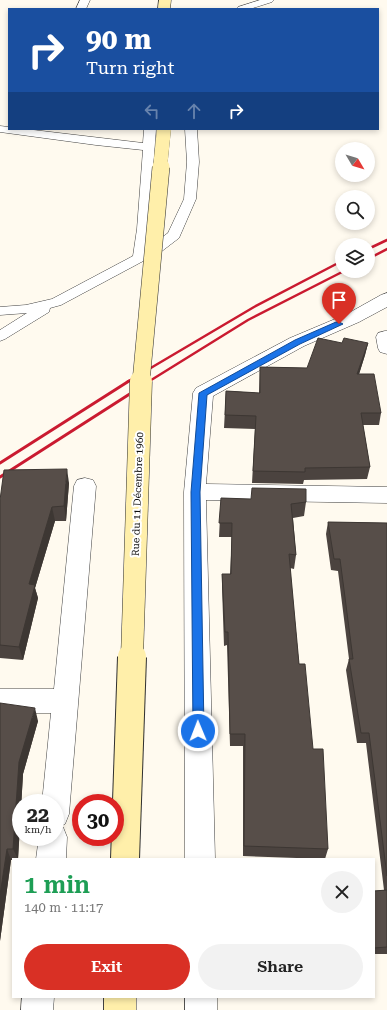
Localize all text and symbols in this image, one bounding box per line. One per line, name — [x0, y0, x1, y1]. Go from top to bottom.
text: 90 m — [86, 23, 151, 56]
icon: right — [20, 24, 72, 76]
text: Turn right — [86, 57, 174, 78]
icon: left — [141, 100, 163, 122]
icon: ahead — [183, 100, 205, 122]
icon: right — [225, 100, 247, 122]
north arrow — [335, 142, 375, 182]
map controls — [335, 142, 375, 278]
button: search — [335, 190, 375, 230]
button: layers — [335, 238, 375, 278]
pin — [322, 283, 356, 324]
icon: arrive — [328, 289, 350, 311]
street label: Rue du 11 Décembre 1960 — [130, 431, 145, 556]
position arrow — [177, 710, 219, 752]
speed limit sign: 30 — [72, 794, 124, 846]
text: 22 — [27, 803, 49, 827]
text: km/h — [25, 824, 51, 835]
text: 1 min — [24, 871, 90, 899]
button: close — [321, 871, 363, 913]
text: 140 m · 11:17 — [24, 900, 103, 915]
button: Exit — [24, 944, 190, 990]
button: Share — [198, 944, 363, 990]

